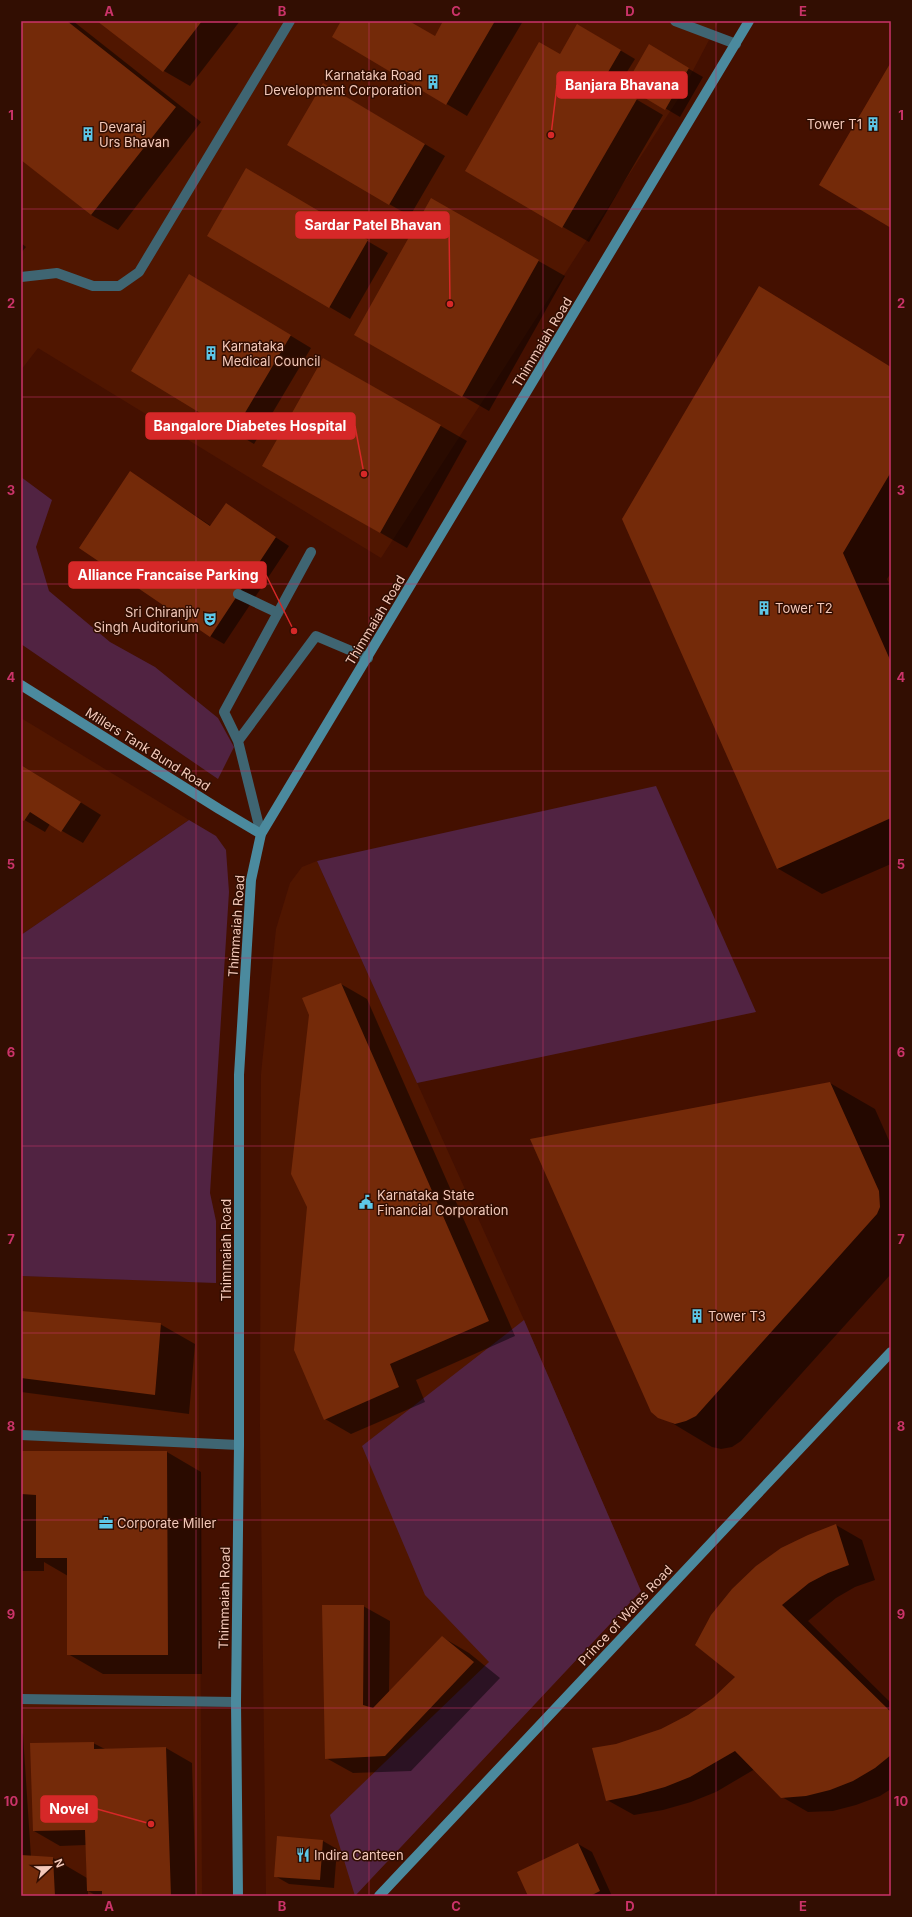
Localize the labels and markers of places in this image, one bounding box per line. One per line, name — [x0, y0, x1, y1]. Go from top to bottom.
place label: Karnataka Road Development Corporation — [264, 67, 422, 98]
callout: Banjara Bhavana — [557, 72, 687, 98]
building icon: Karnataka Road Development Corporation — [425, 74, 441, 90]
place label: Tower T1 — [807, 116, 862, 132]
building icon: Tower T1 — [865, 116, 881, 132]
place label: Devaraj Urs Bhavan — [99, 119, 170, 150]
building icon: Devaraj Urs Bhavan — [80, 126, 96, 142]
callout: Sardar Patel Bhavan — [296, 212, 449, 238]
place label: Karnataka Medical Council — [222, 338, 320, 369]
building icon: Karnataka Medical Council — [203, 345, 219, 361]
callout: Bangalore Diabetes Hospital — [146, 413, 355, 439]
callout: Alliance Francaise Parking — [69, 562, 266, 588]
building icon: Tower T2 — [756, 600, 772, 616]
place label: Tower T2 — [775, 600, 833, 616]
place label: Sri Chiranjiv Singh Auditorium — [94, 604, 199, 635]
theatre icon: Sri Chiranjiv Singh Auditorium — [202, 611, 218, 627]
place label: Karnataka State Financial Corporation — [377, 1187, 508, 1218]
public building icon: Karnataka State Financial Corporation — [358, 1194, 374, 1210]
building icon: Tower T3 — [689, 1308, 705, 1324]
place label: Tower T3 — [708, 1308, 766, 1324]
office icon: Corporate Miller — [98, 1515, 114, 1531]
place label: Corporate Miller — [117, 1515, 216, 1531]
callout: Novel — [41, 1796, 97, 1822]
restaurant icon: Indira Canteen — [295, 1847, 311, 1863]
place label: Indira Canteen — [314, 1847, 404, 1863]

